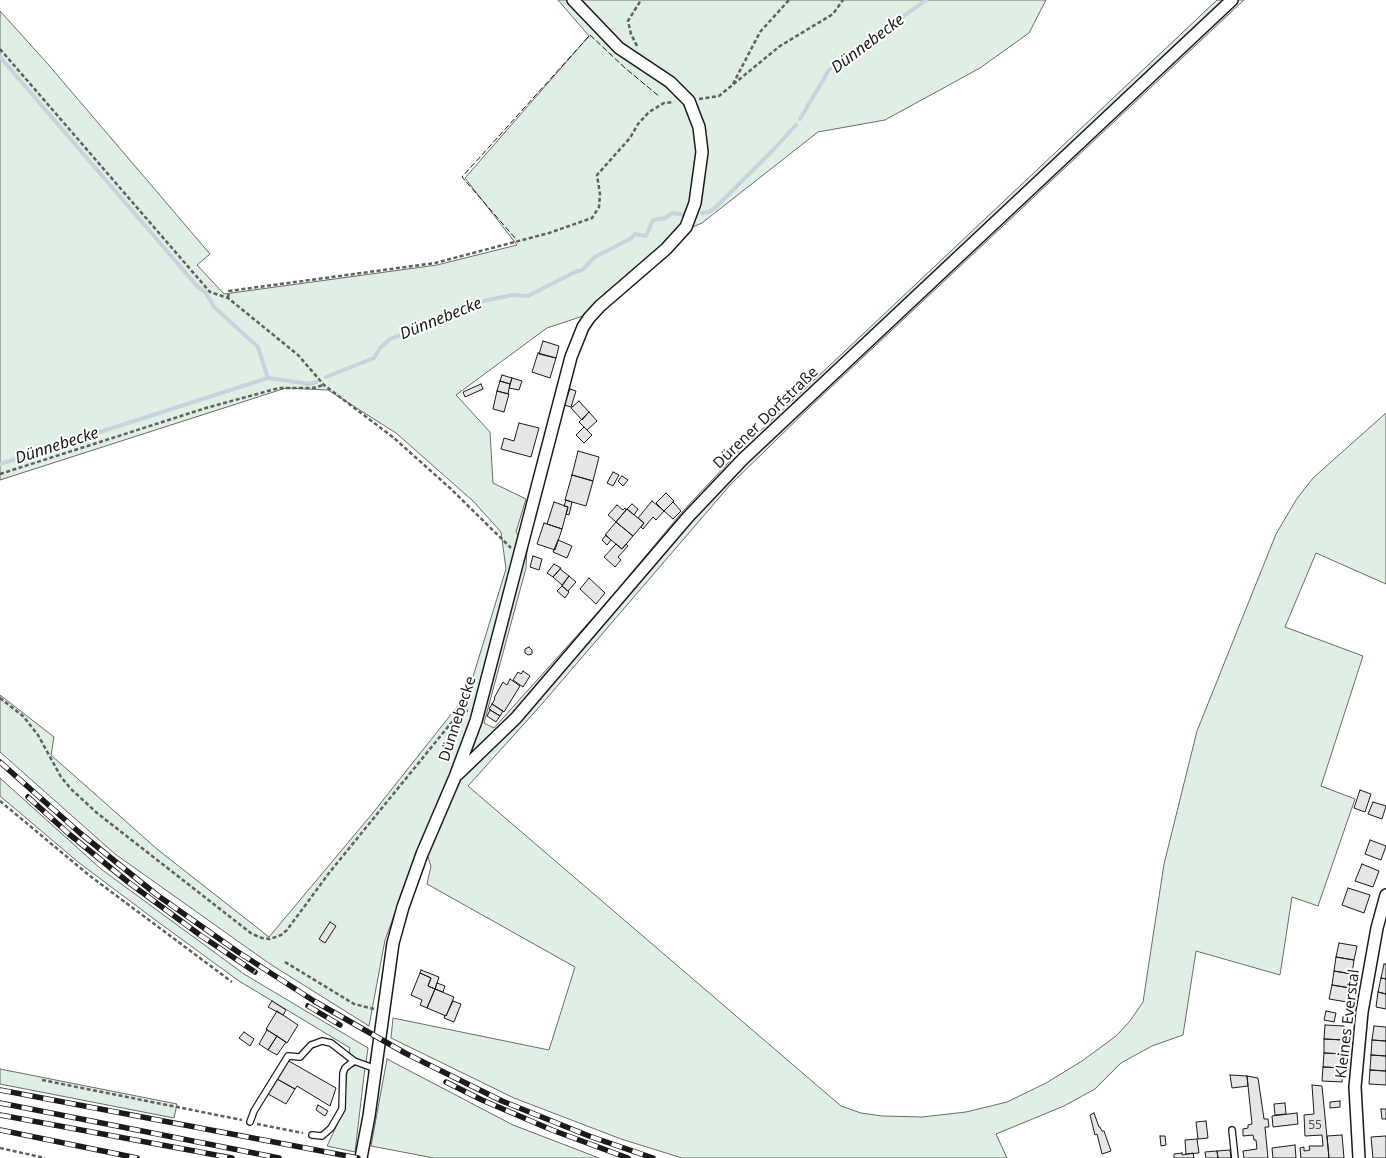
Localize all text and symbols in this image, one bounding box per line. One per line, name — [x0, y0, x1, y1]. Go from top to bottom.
water label: Dünnebecke — [828, 10, 908, 78]
water label: Dünnebecke — [397, 294, 485, 344]
street label: Dürener Dorfstraße — [710, 363, 822, 473]
water label: Dünnebecke — [13, 424, 101, 468]
street label: Dünnebecke — [436, 674, 480, 764]
street label: Kleines Everstal — [1332, 968, 1364, 1080]
house number: 55 — [1308, 1119, 1322, 1133]

